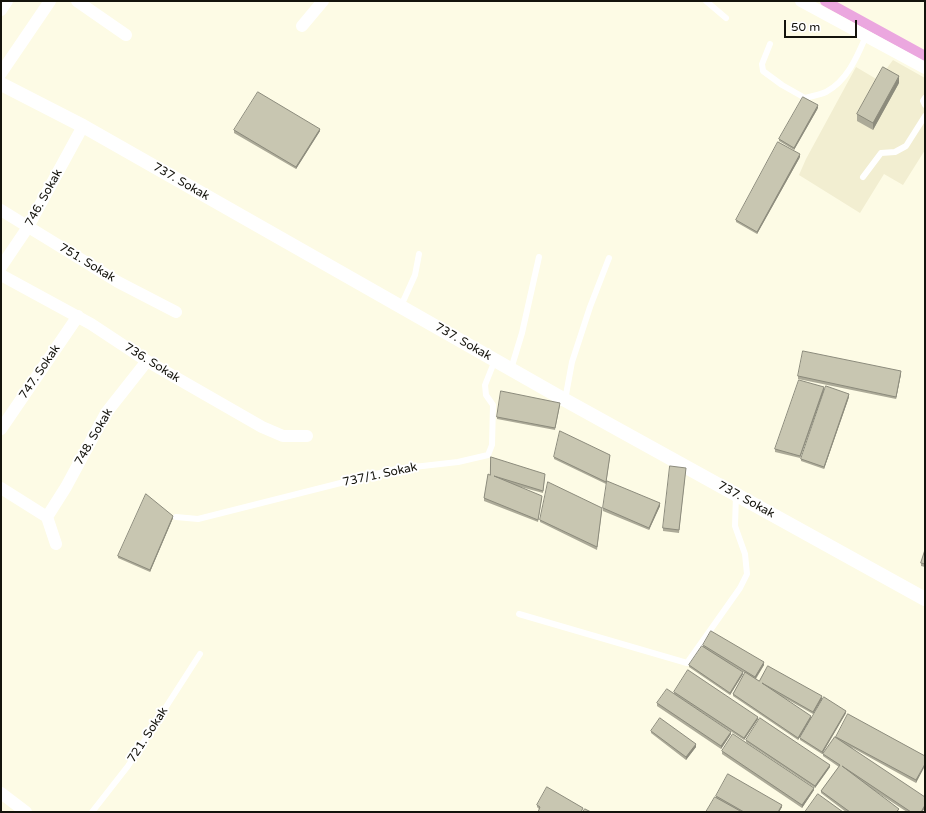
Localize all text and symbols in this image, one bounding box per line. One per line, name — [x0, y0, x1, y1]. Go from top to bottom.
scale bar — [786, 12, 859, 38]
text: 50 m — [791, 20, 820, 34]
street label: 737. Sokak — [150, 160, 212, 204]
street label: 746. Sokak — [22, 167, 66, 229]
street label: 751. Sokak — [56, 241, 118, 285]
street label: 737. Sokak — [432, 320, 494, 364]
street label: 736. Sokak — [121, 340, 183, 386]
street label: 747. Sokak — [17, 342, 63, 402]
street label: 748. Sokak — [72, 406, 116, 468]
street label: 737/1. Sokak — [341, 460, 419, 490]
street label: 737. Sokak — [715, 479, 777, 521]
street label: 721. Sokak — [125, 705, 171, 765]

